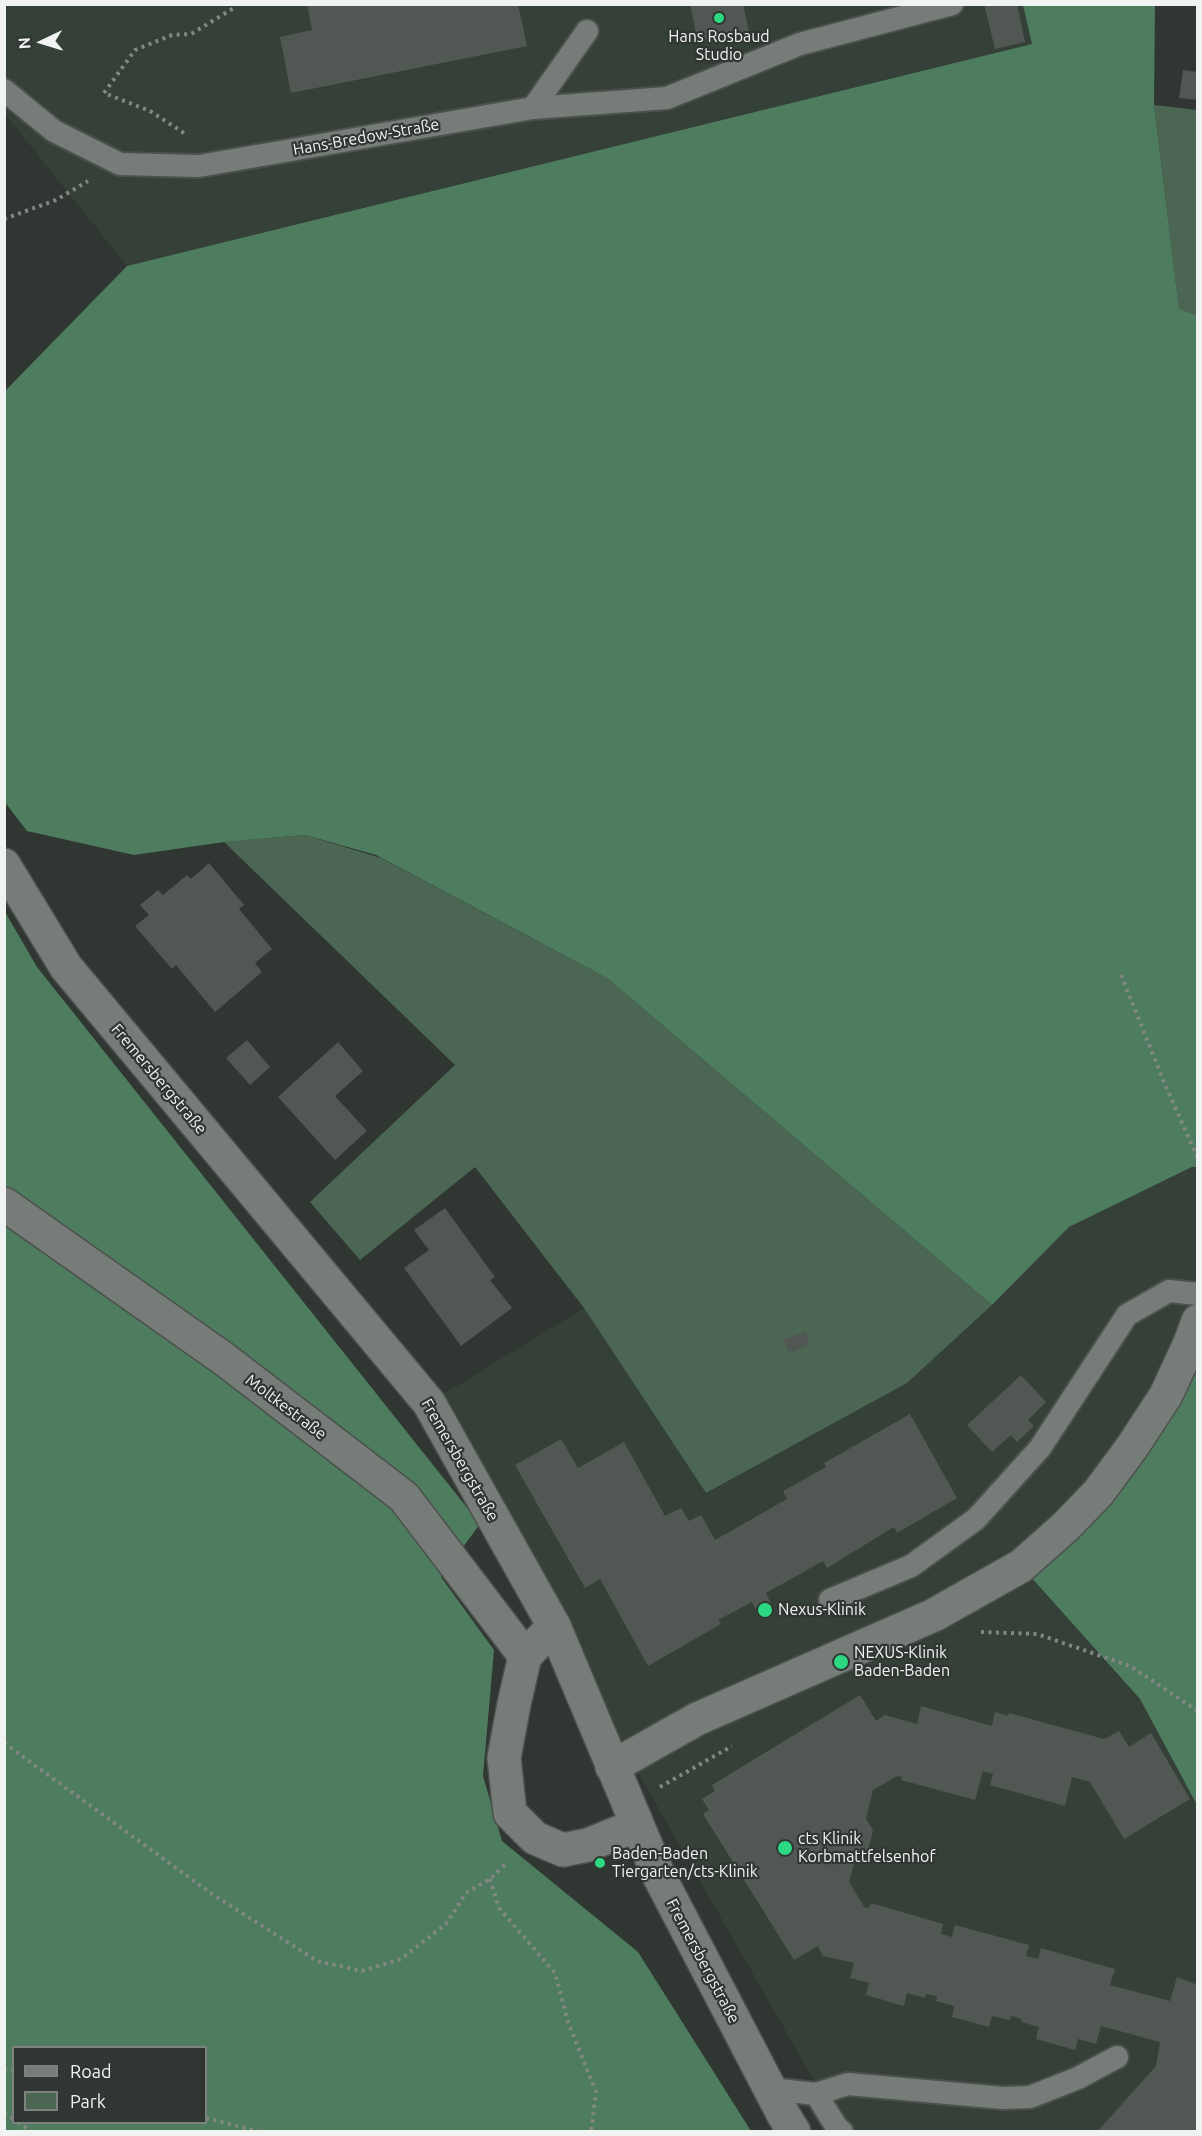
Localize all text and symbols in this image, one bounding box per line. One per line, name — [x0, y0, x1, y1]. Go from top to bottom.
marker: Hans Rosbaud Studio — [712, 11, 726, 25]
north arrow — [12, 12, 72, 72]
place label: Hans Rosbaud Studio — [668, 27, 770, 65]
text: N — [15, 37, 33, 50]
street label: Hans-Bredow-Straße — [291, 115, 441, 159]
street label: Fremersbergstraße — [107, 1020, 211, 1138]
street label: Moltkestraße — [242, 1370, 330, 1444]
street label: Fremersbergstraße — [417, 1395, 503, 1525]
place label: Nexus-Klinik — [778, 1600, 866, 1620]
marker: Nexus-Klinik — [756, 1601, 774, 1619]
place label: NEXUS-Klinik Baden-Baden — [854, 1643, 950, 1681]
marker: NEXUS-Klinik Baden-Baden — [832, 1653, 850, 1671]
place label: cts Klinik Korbmattfelsenhof — [798, 1829, 936, 1867]
marker: cts Klinik Korbmattfelsenhof — [776, 1839, 794, 1857]
place label: Baden-Baden Tiergarten/cts-Klinik — [612, 1844, 758, 1882]
marker: Baden-Baden Tiergarten/cts-Klinik — [593, 1856, 607, 1870]
street label: Fremersbergstraße — [662, 1896, 744, 2026]
legend — [12, 2046, 207, 2124]
text: Road — [70, 2061, 112, 2081]
text: Park — [70, 2091, 106, 2111]

